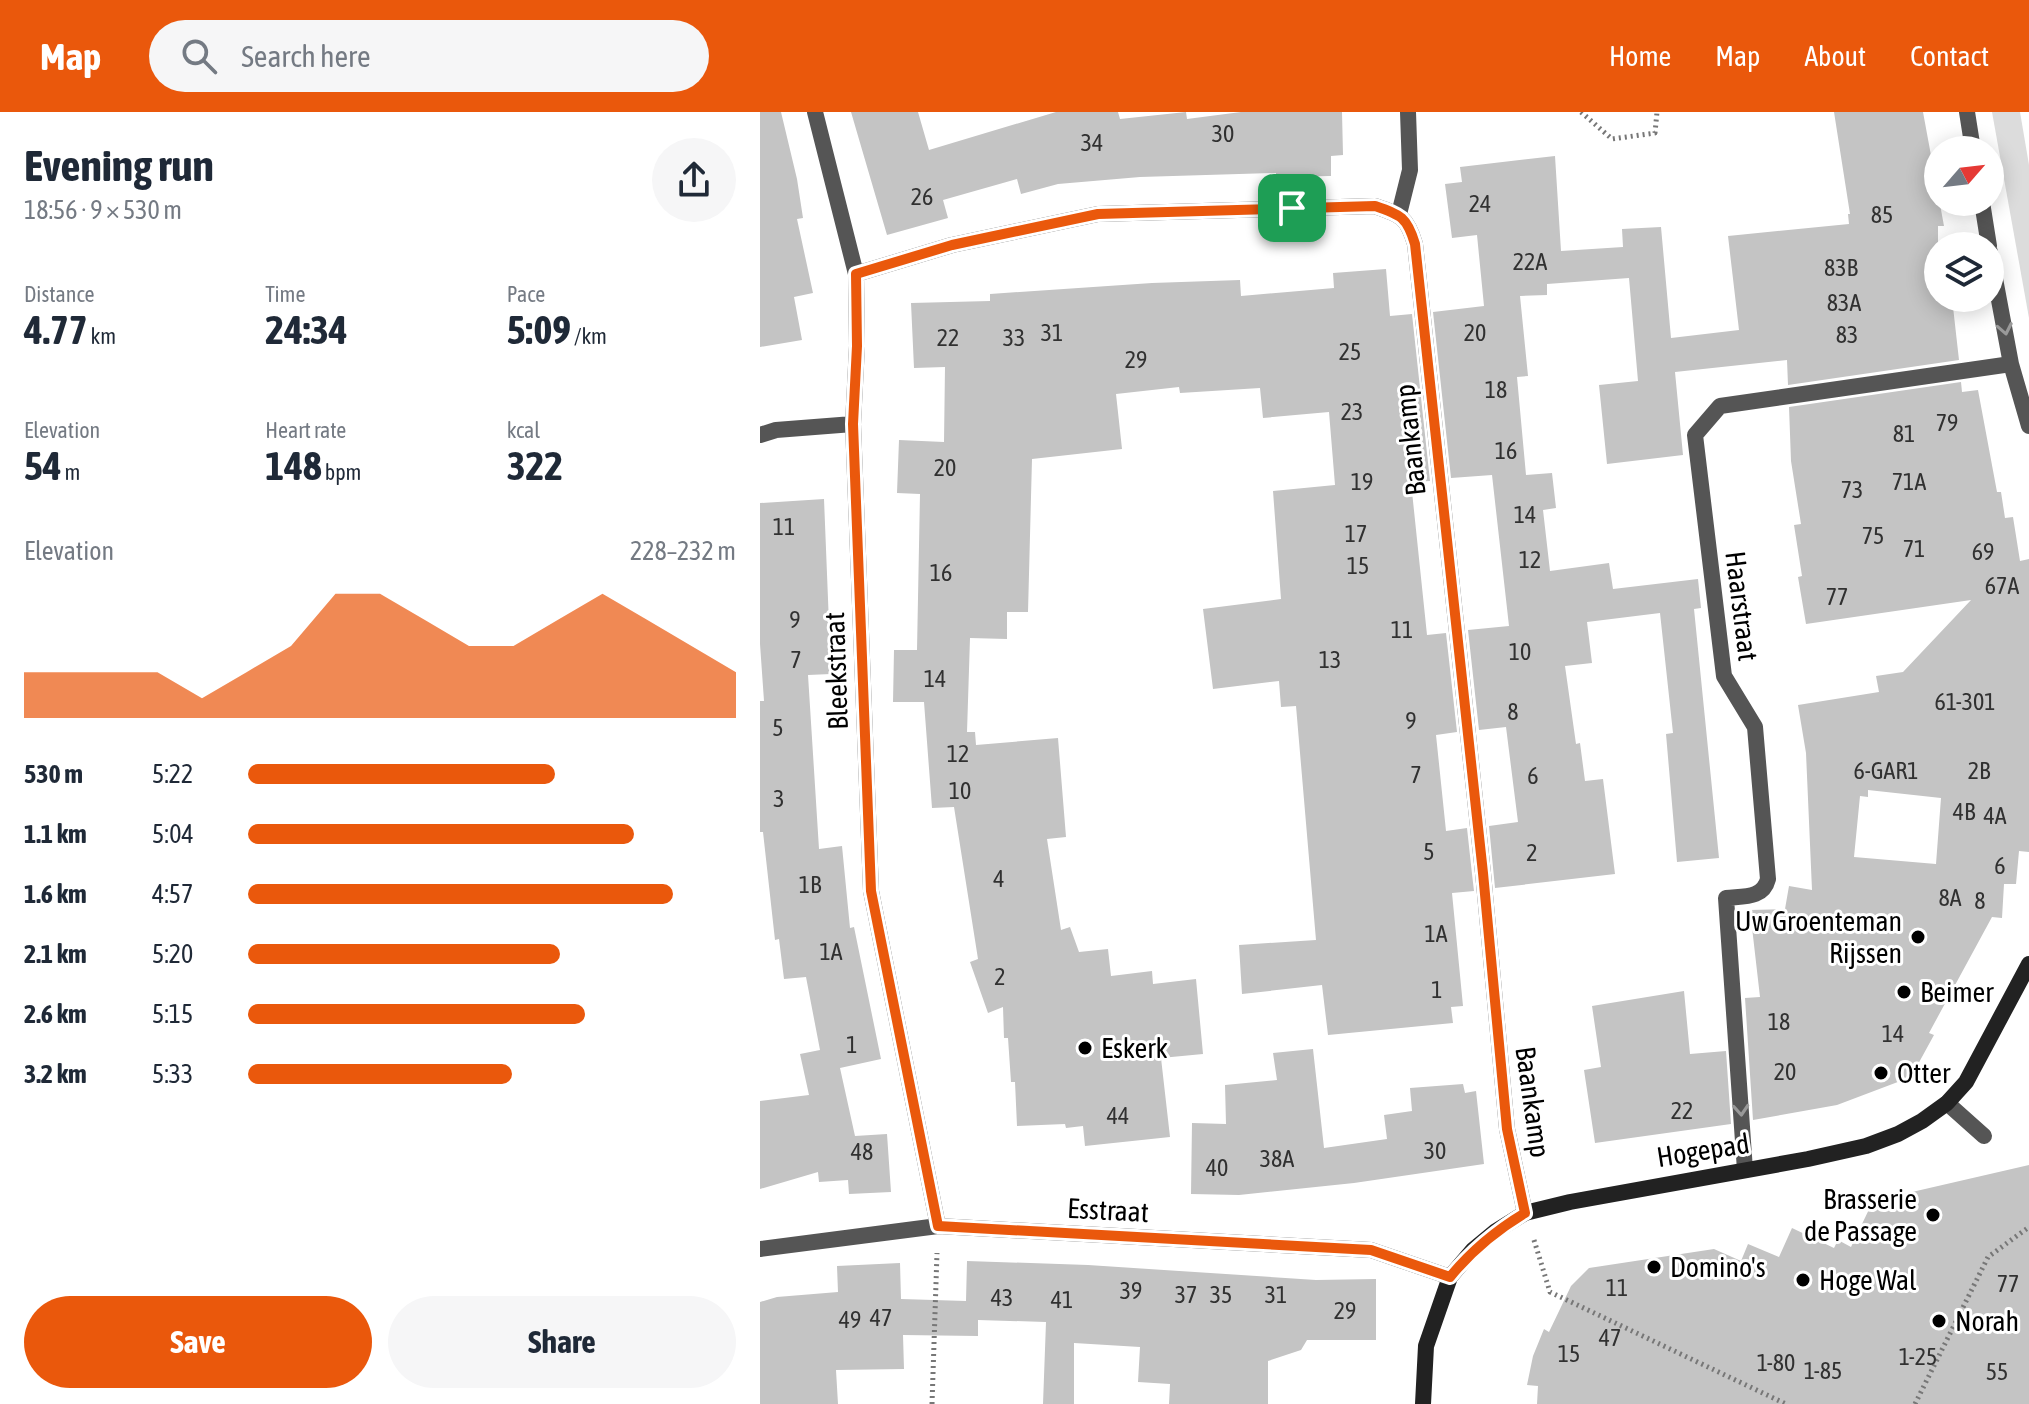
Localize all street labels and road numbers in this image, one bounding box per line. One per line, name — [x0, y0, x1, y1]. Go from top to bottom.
street label: Baankamp — [1388, 383, 1432, 497]
street label: Haarstraat — [1719, 549, 1765, 663]
street label: Bleekstraat — [818, 612, 854, 730]
street label: Baankamp — [1509, 1044, 1557, 1160]
street label: Hogepad — [1654, 1127, 1752, 1173]
street label: Esstraat — [1066, 1192, 1150, 1228]

